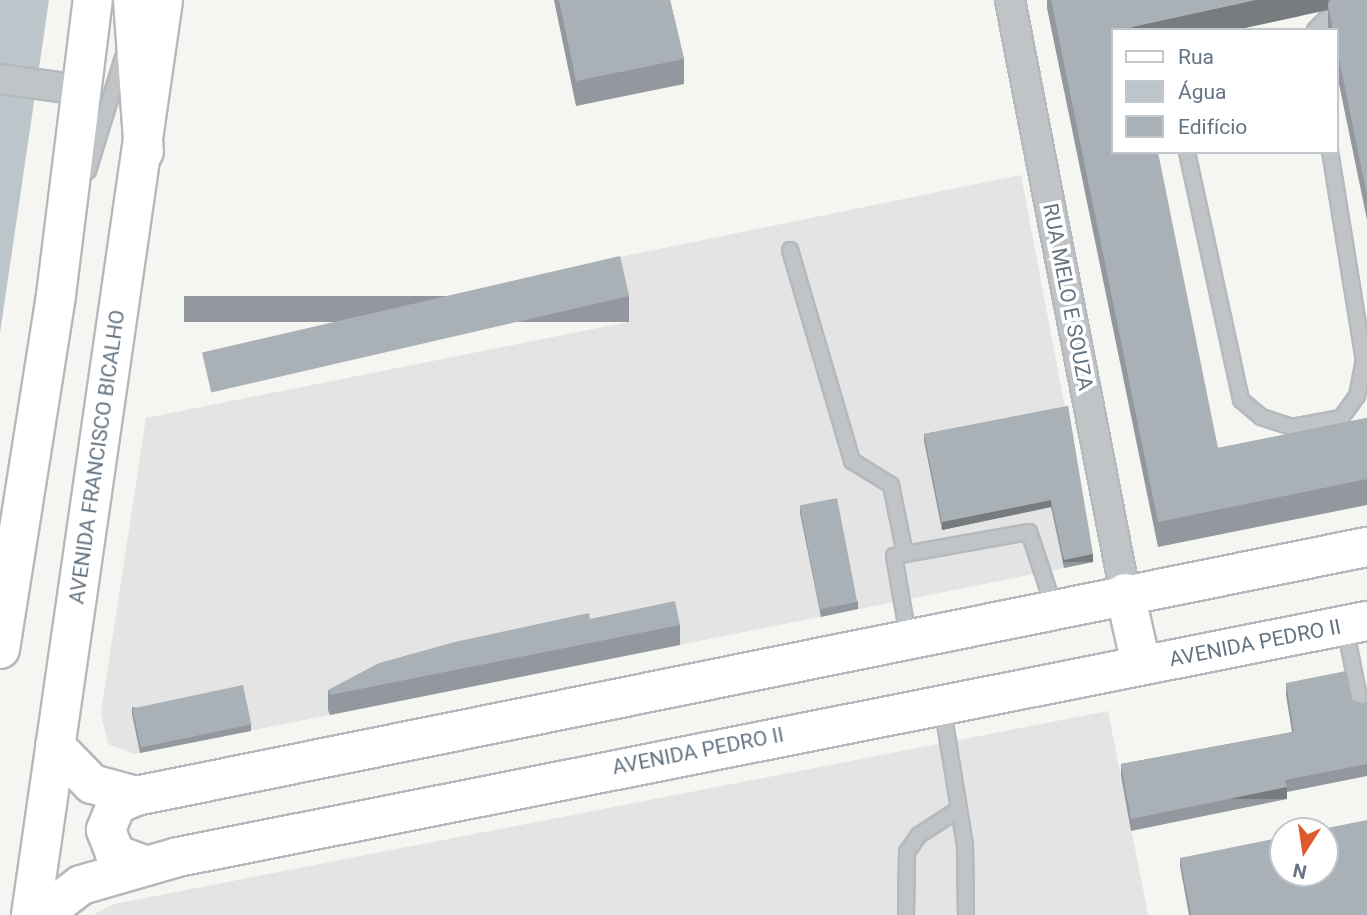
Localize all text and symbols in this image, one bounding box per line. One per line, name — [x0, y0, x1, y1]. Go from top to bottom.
legend — [1112, 28, 1339, 154]
text: Rua — [1178, 45, 1214, 69]
text: Água — [1178, 80, 1227, 104]
text: Edifício — [1178, 115, 1247, 139]
street label: RUA MELO E SOUZA — [1038, 201, 1098, 393]
street label: AVENIDA FRANCISCO BICALHO — [64, 308, 130, 606]
street label: AVENIDA PEDRO II — [1167, 614, 1343, 672]
street label: AVENIDA PEDRO II — [610, 722, 786, 780]
north arrow — [1269, 817, 1339, 887]
text: N — [1291, 858, 1309, 884]

